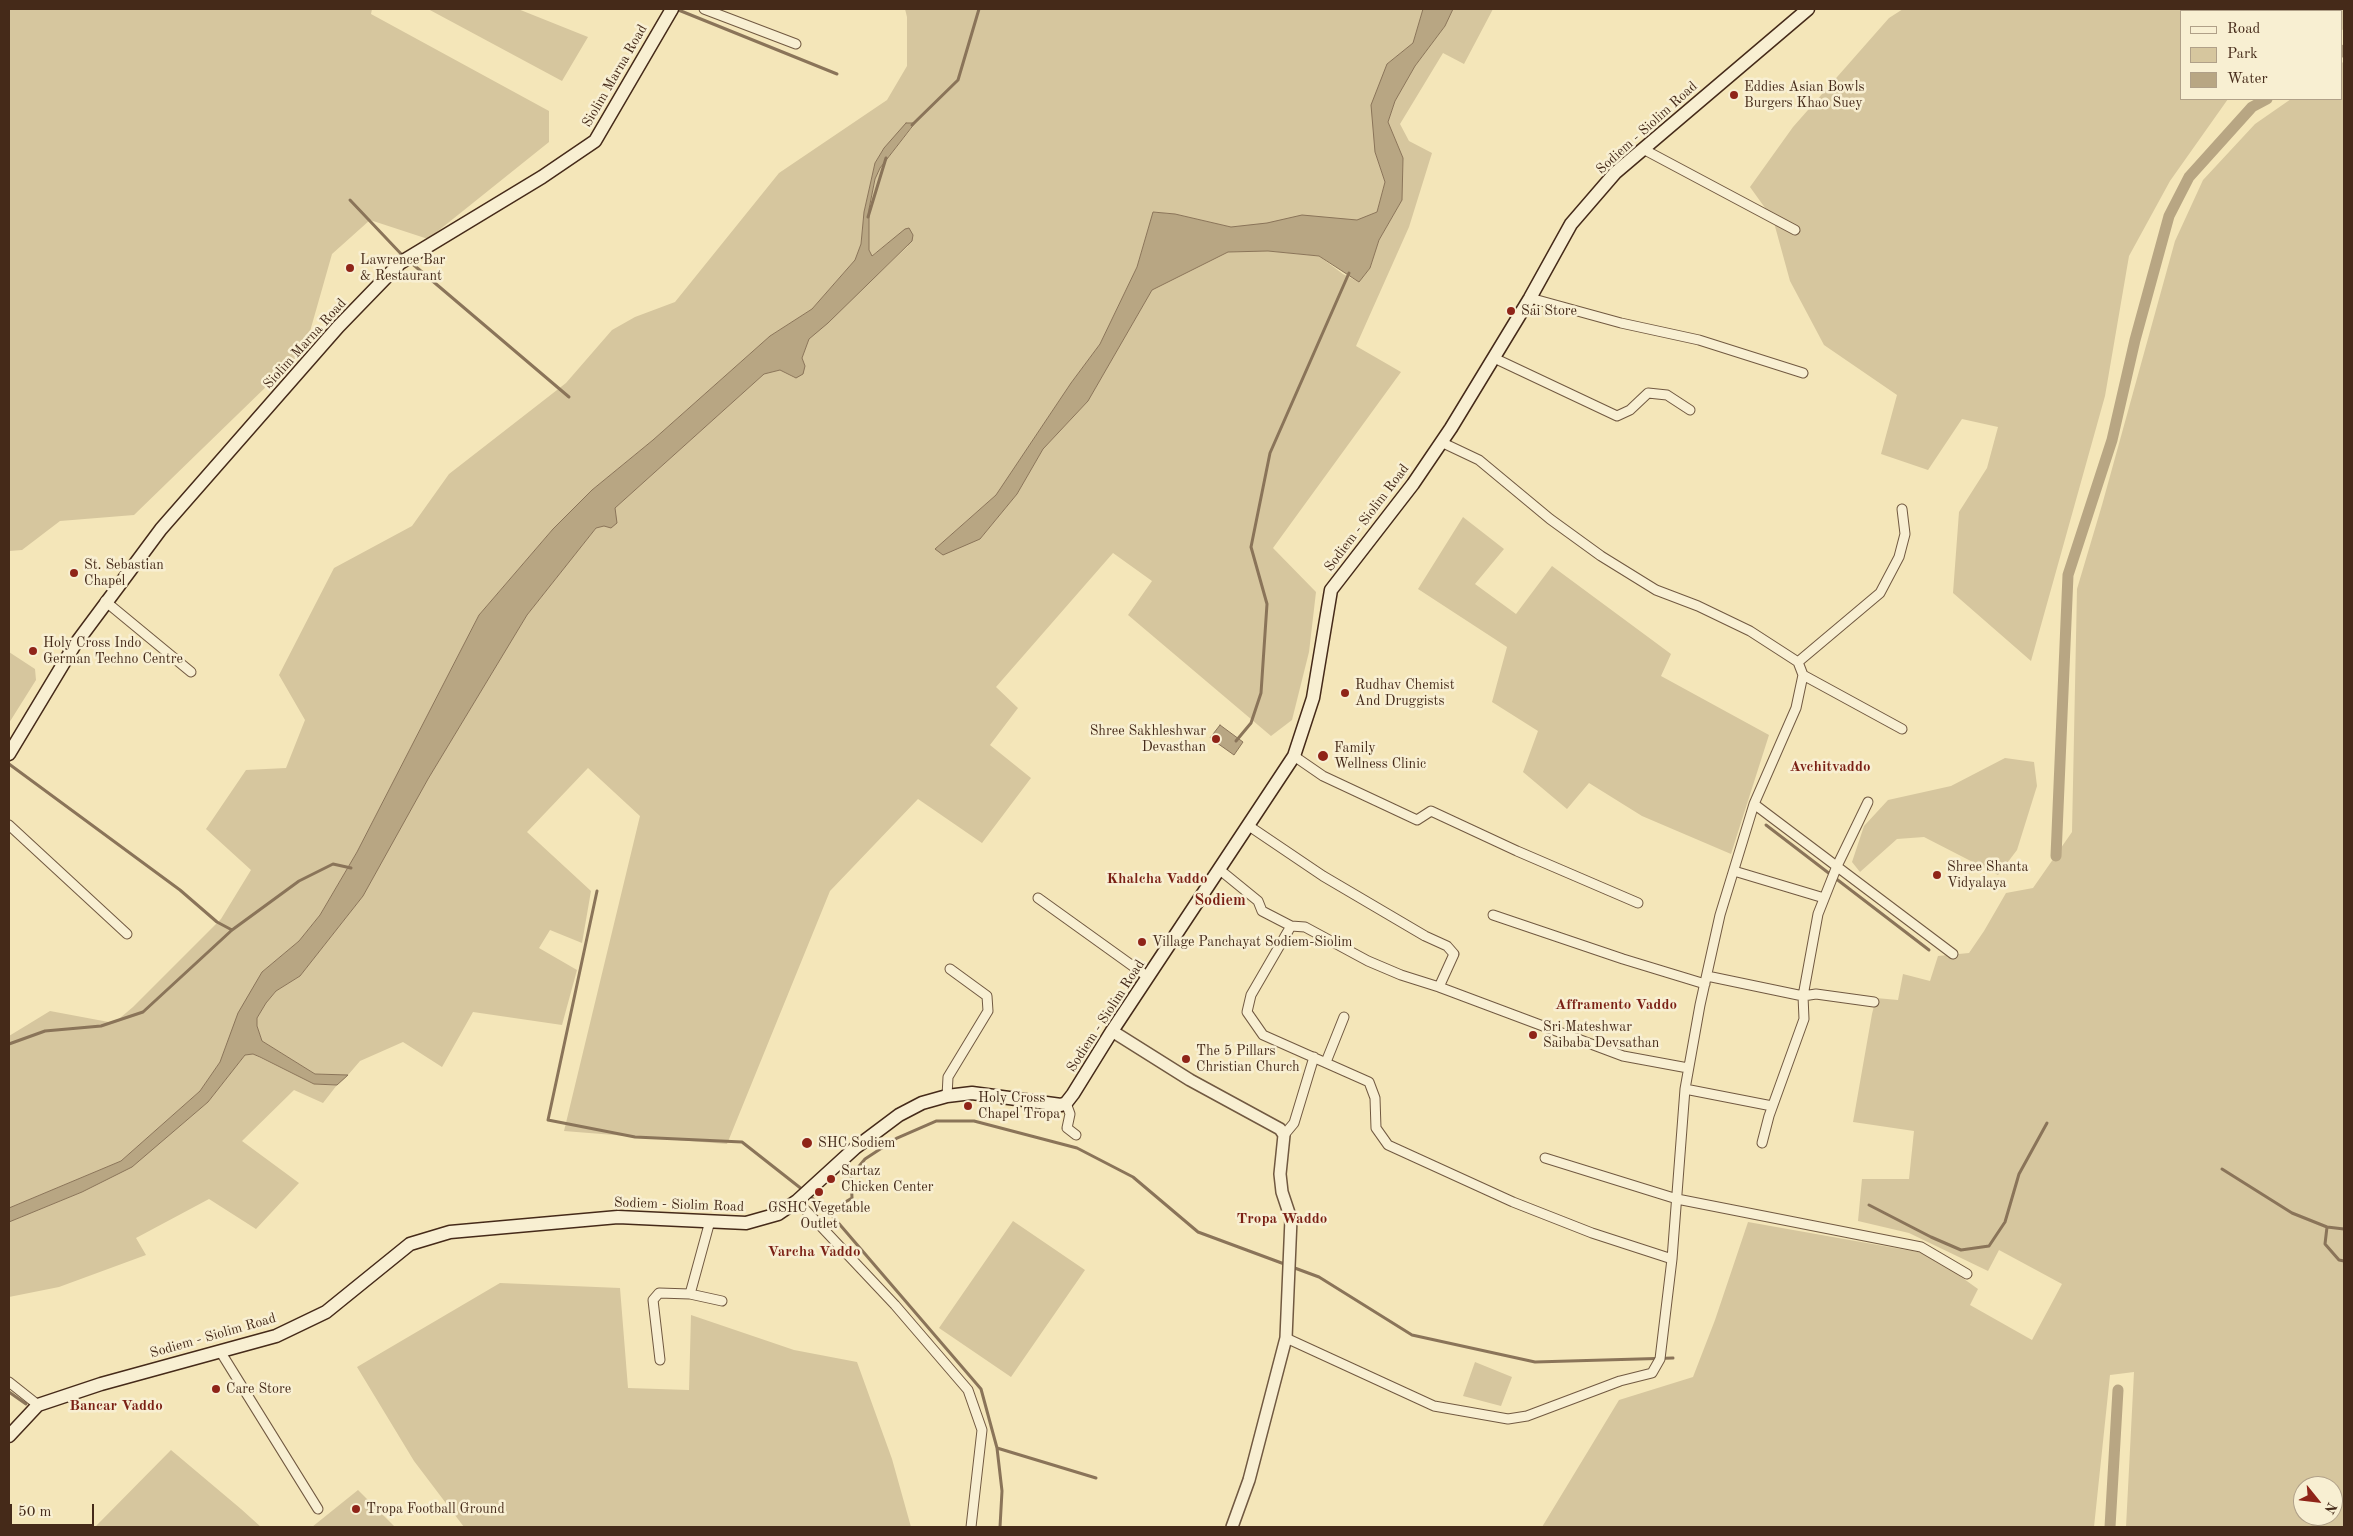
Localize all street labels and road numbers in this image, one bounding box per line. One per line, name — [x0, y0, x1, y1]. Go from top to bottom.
street label: Siolim Marna Road — [579, 22, 651, 130]
street label: Sodiem - Siolim Road — [1593, 78, 1701, 178]
street label: Siolim Marna Road — [260, 295, 350, 393]
street label: Sodiem - Siolim Road — [1321, 461, 1413, 575]
street label: Sodiem - Siolim Road — [1063, 957, 1149, 1075]
street label: Sodiem - Siolim Road — [614, 1194, 744, 1216]
street label: Sodiem - Siolim Road — [148, 1310, 278, 1362]

